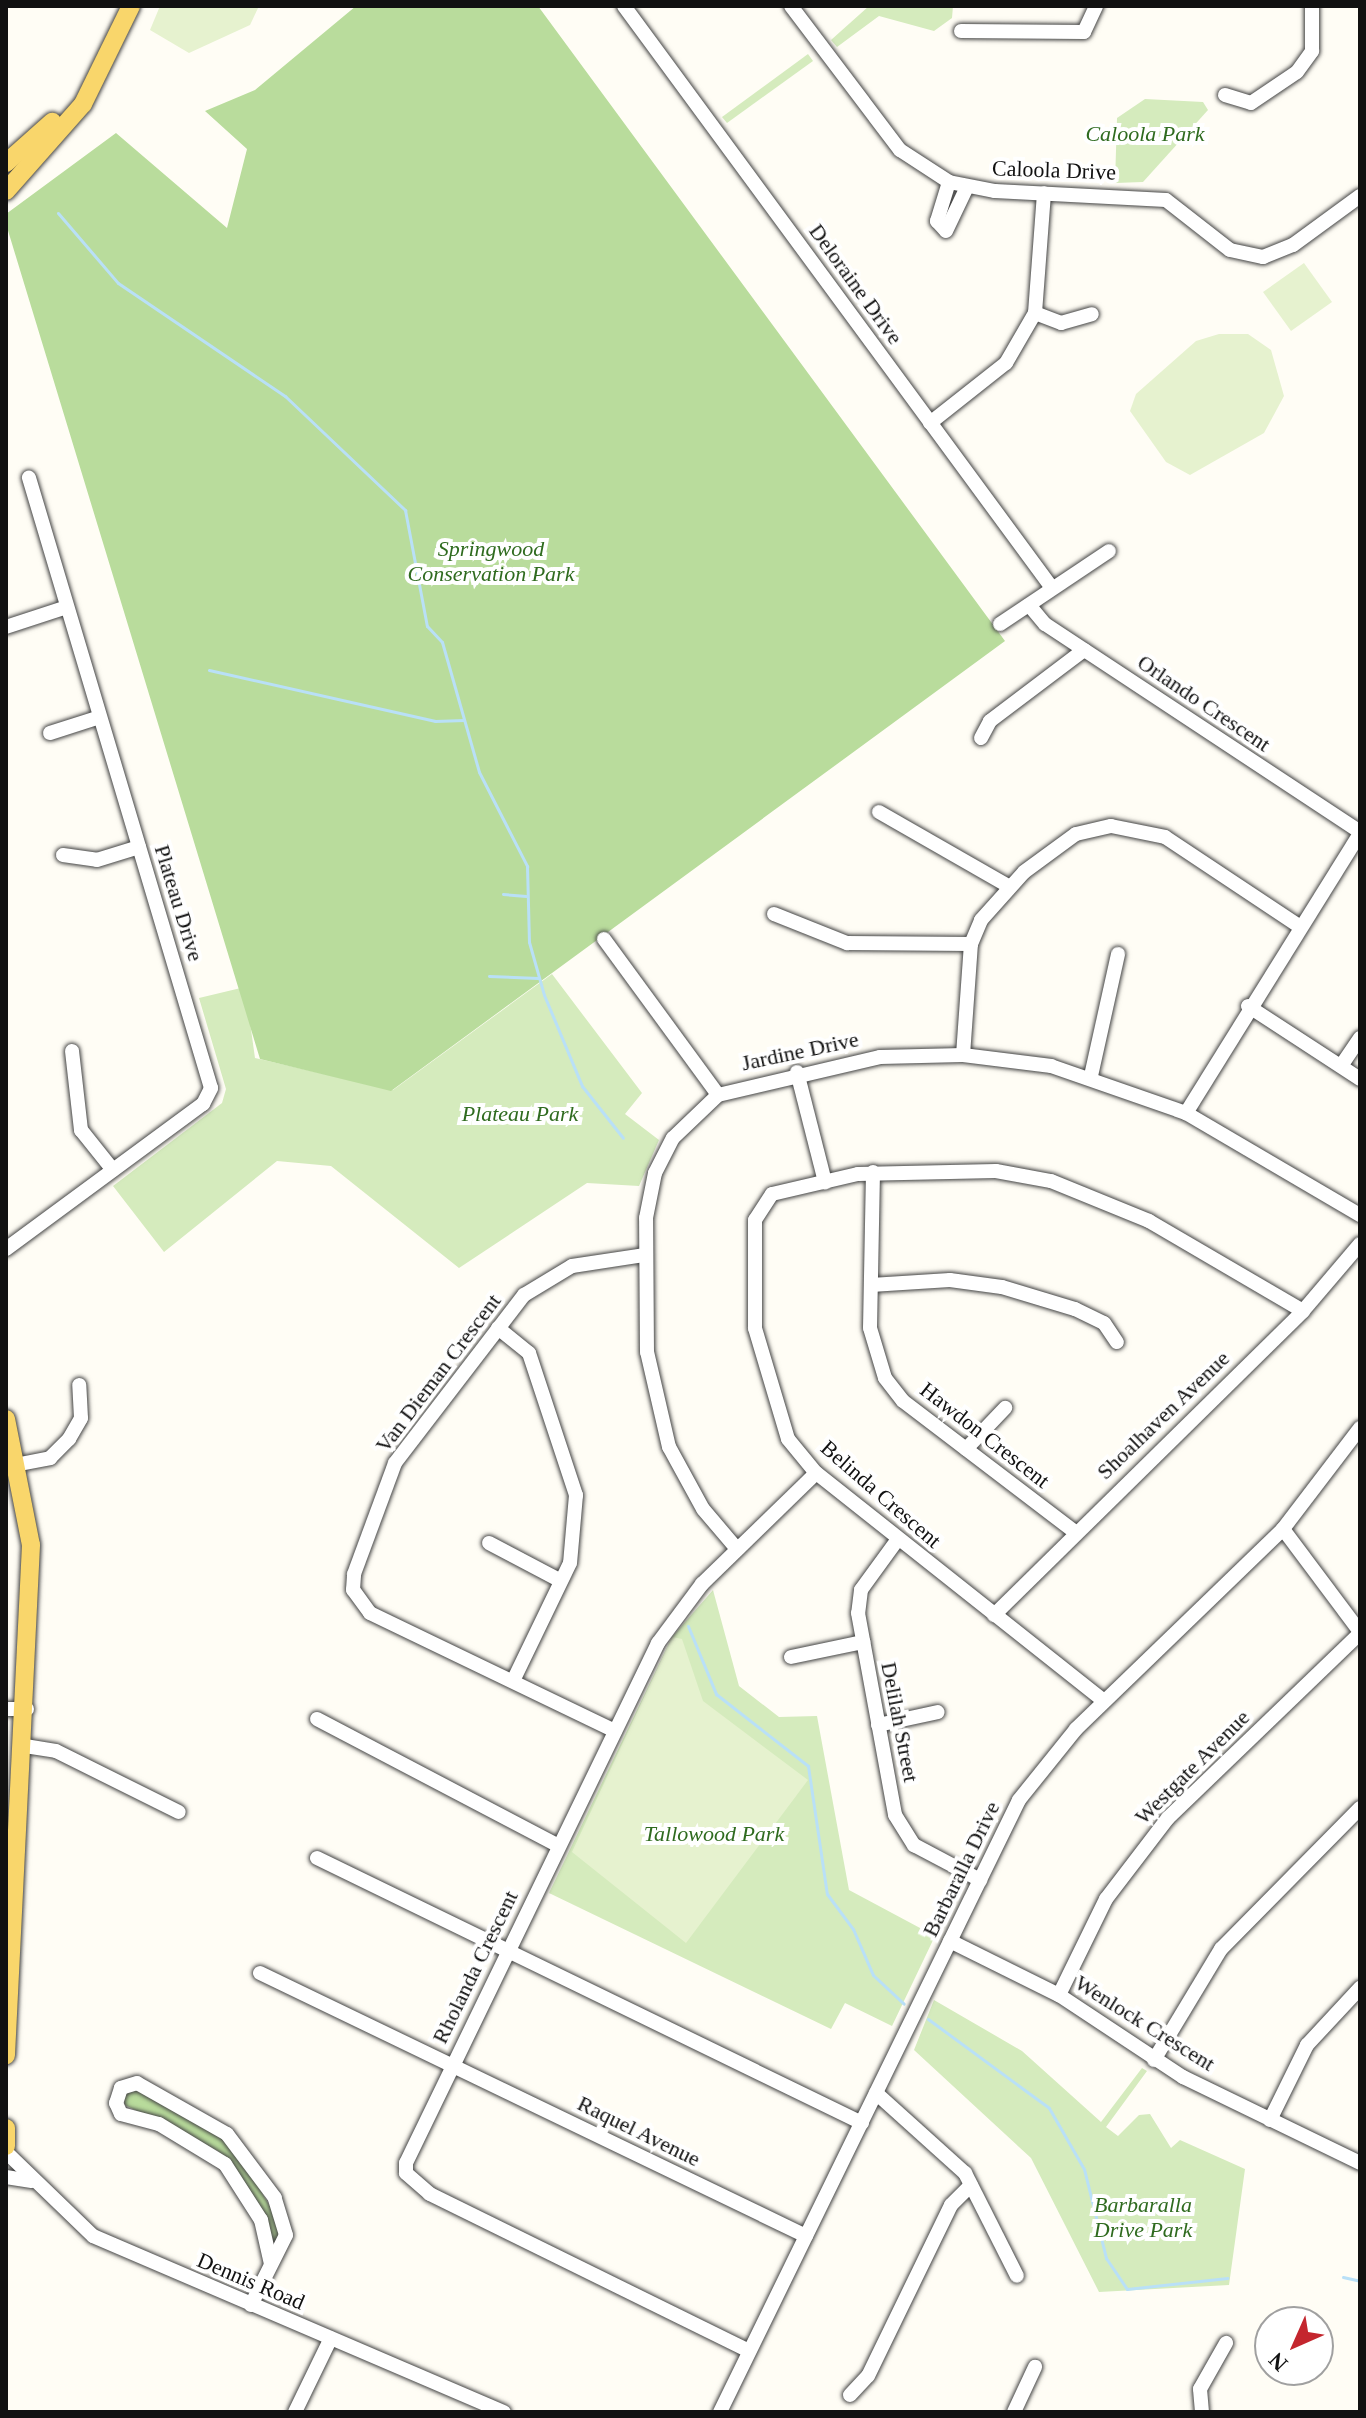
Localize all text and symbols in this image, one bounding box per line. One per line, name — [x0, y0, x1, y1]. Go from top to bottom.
park label: Caloola Park — [1085, 121, 1205, 147]
street label: Caloola Drive — [992, 155, 1116, 185]
street label: Deloraine Drive — [803, 219, 909, 349]
park label: Springwood Conservation Park — [408, 535, 574, 586]
street label: Orlando Crescent — [1133, 649, 1275, 757]
street label: Plateau Drive — [149, 842, 209, 964]
street label: Jardine Drive — [739, 1026, 861, 1076]
park label: Plateau Park — [462, 1101, 578, 1127]
street label: Van Dieman Crescent — [370, 1288, 506, 1458]
street label: Shoalhaven Avenue — [1091, 1345, 1235, 1485]
street label: Hawdon Crescent — [915, 1376, 1055, 1494]
street label: Belinda Crescent — [815, 1435, 947, 1553]
street label: Delilah Street — [875, 1660, 925, 1784]
street label: Westgate Avenue — [1129, 1704, 1255, 1830]
street label: Barbaralla Drive — [917, 1797, 1005, 1941]
park label: Tallowood Park — [644, 1821, 784, 1847]
street label: Rholanda Crescent — [427, 1886, 523, 2048]
street label: Wenlock Crescent — [1070, 1969, 1220, 2077]
street label: Raquel Avenue — [573, 2090, 705, 2172]
park label: Barbaralla Drive Park — [1094, 2191, 1192, 2242]
street label: Dennis Road — [193, 2247, 309, 2315]
north arrow — [1254, 2306, 1334, 2386]
text: N — [1264, 2347, 1293, 2376]

